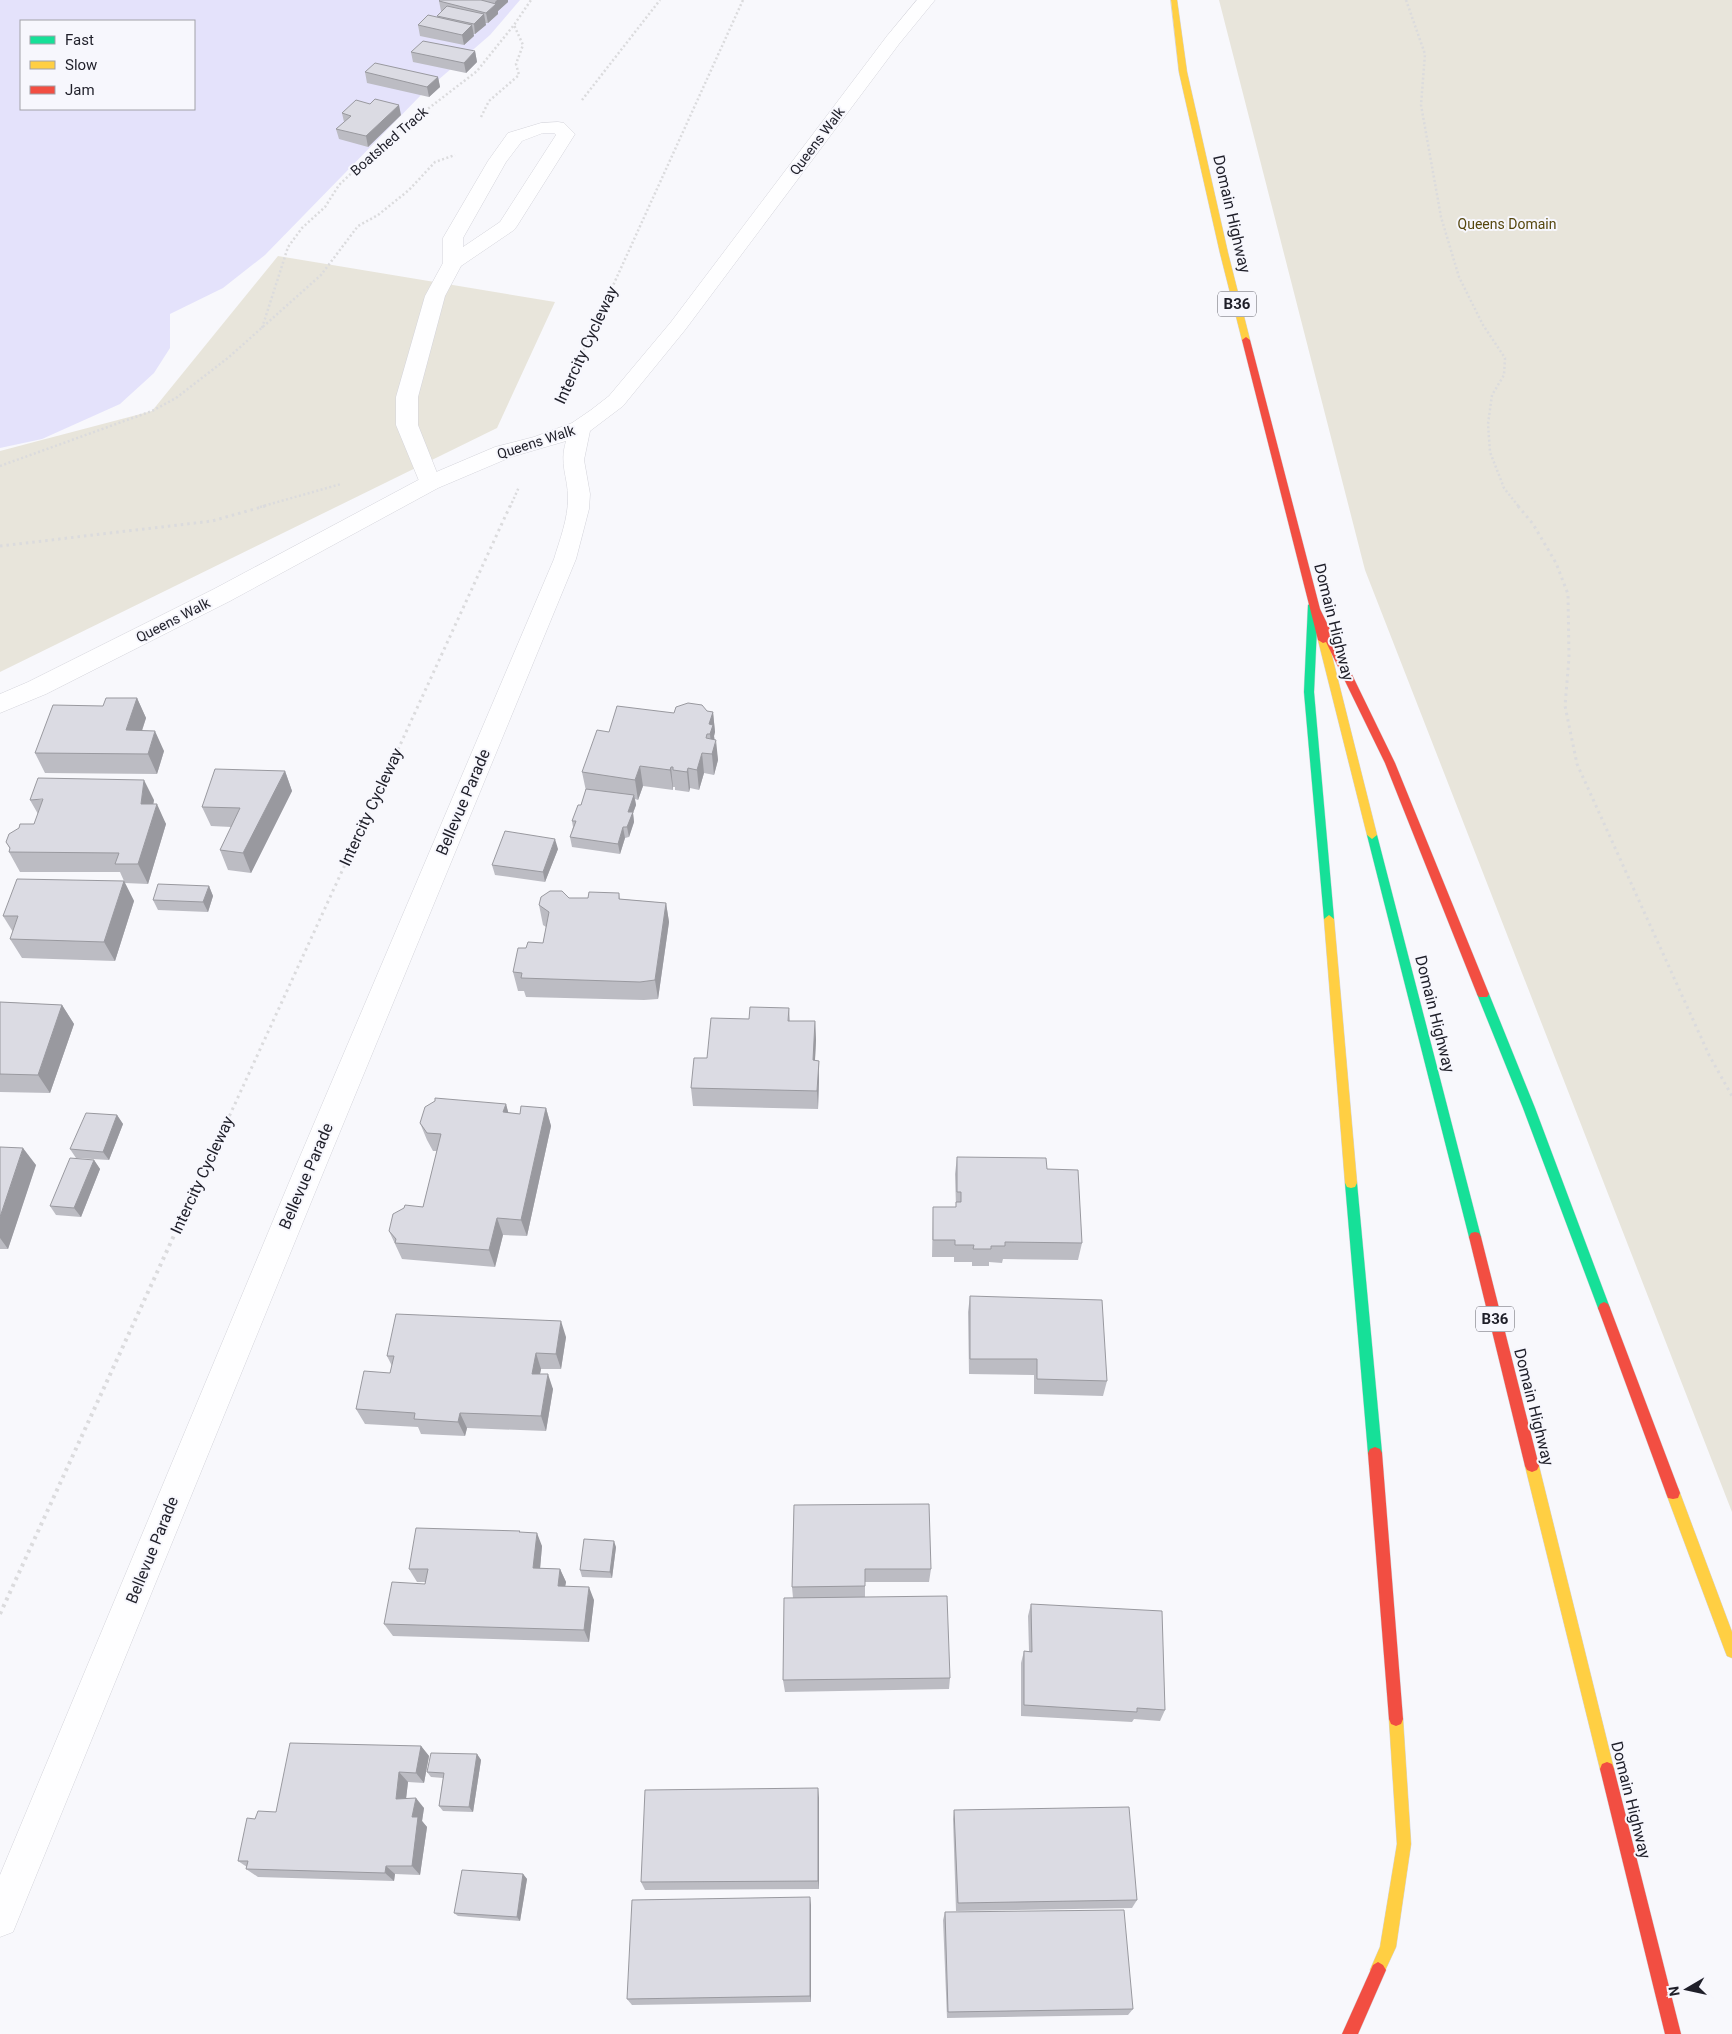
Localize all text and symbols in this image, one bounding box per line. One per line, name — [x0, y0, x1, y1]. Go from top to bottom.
legend — [20, 20, 195, 110]
text: Fast — [65, 31, 94, 49]
text: Slow — [65, 56, 97, 74]
text: Jam — [65, 81, 95, 99]
street label: Boatshed Track — [347, 103, 431, 179]
street label: Queens Walk — [786, 103, 848, 178]
street label: Domain Highway — [1209, 153, 1255, 275]
park label: Queens Domain — [1458, 216, 1556, 232]
street label: Intercity Cycleway — [550, 283, 622, 407]
road number: B36 — [1218, 292, 1256, 316]
street label: Queens Walk — [495, 422, 578, 462]
street label: Domain Highway — [1310, 561, 1358, 683]
street label: Queens Walk — [133, 594, 213, 646]
street label: Intercity Cycleway — [335, 745, 407, 869]
street label: Bellevue Parade — [432, 746, 494, 858]
street label: Domain Highway — [1411, 953, 1459, 1075]
street label: Intercity Cycleway — [166, 1113, 238, 1237]
street label: Bellevue Parade — [275, 1120, 337, 1232]
road number: B36 — [1476, 1306, 1514, 1332]
street label: Domain Highway — [1510, 1346, 1558, 1468]
street label: Bellevue Parade — [122, 1494, 182, 1606]
street label: Domain Highway — [1607, 1739, 1655, 1861]
north arrow — [1662, 1964, 1712, 2014]
text: N — [1665, 1985, 1683, 1997]

